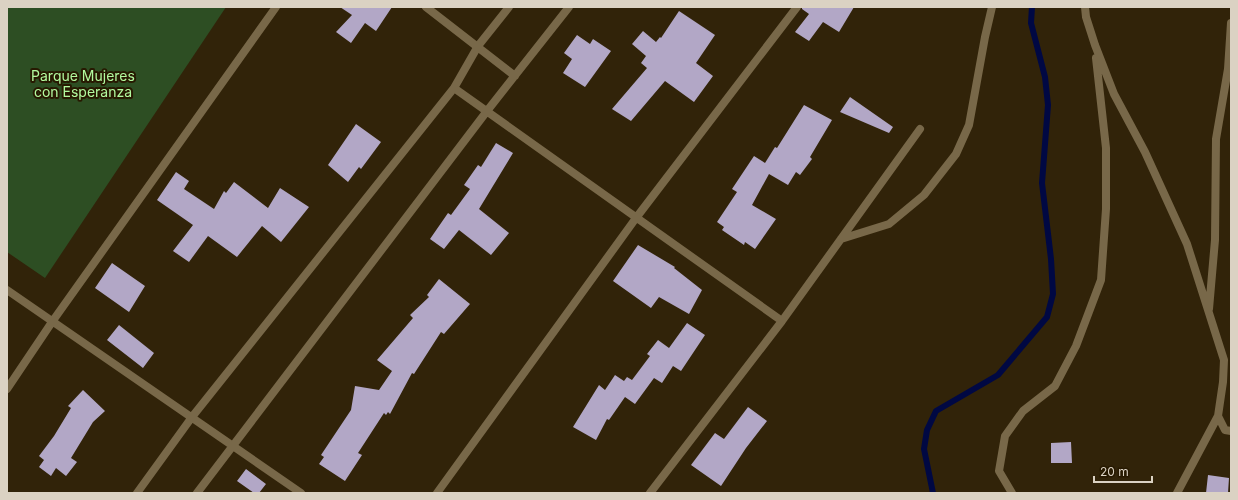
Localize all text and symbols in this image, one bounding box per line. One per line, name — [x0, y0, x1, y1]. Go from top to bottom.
park label: Parque Mujeres con Esperanza — [31, 67, 135, 100]
scale bar — [1094, 458, 1152, 484]
text: 20 m — [1100, 464, 1129, 479]

